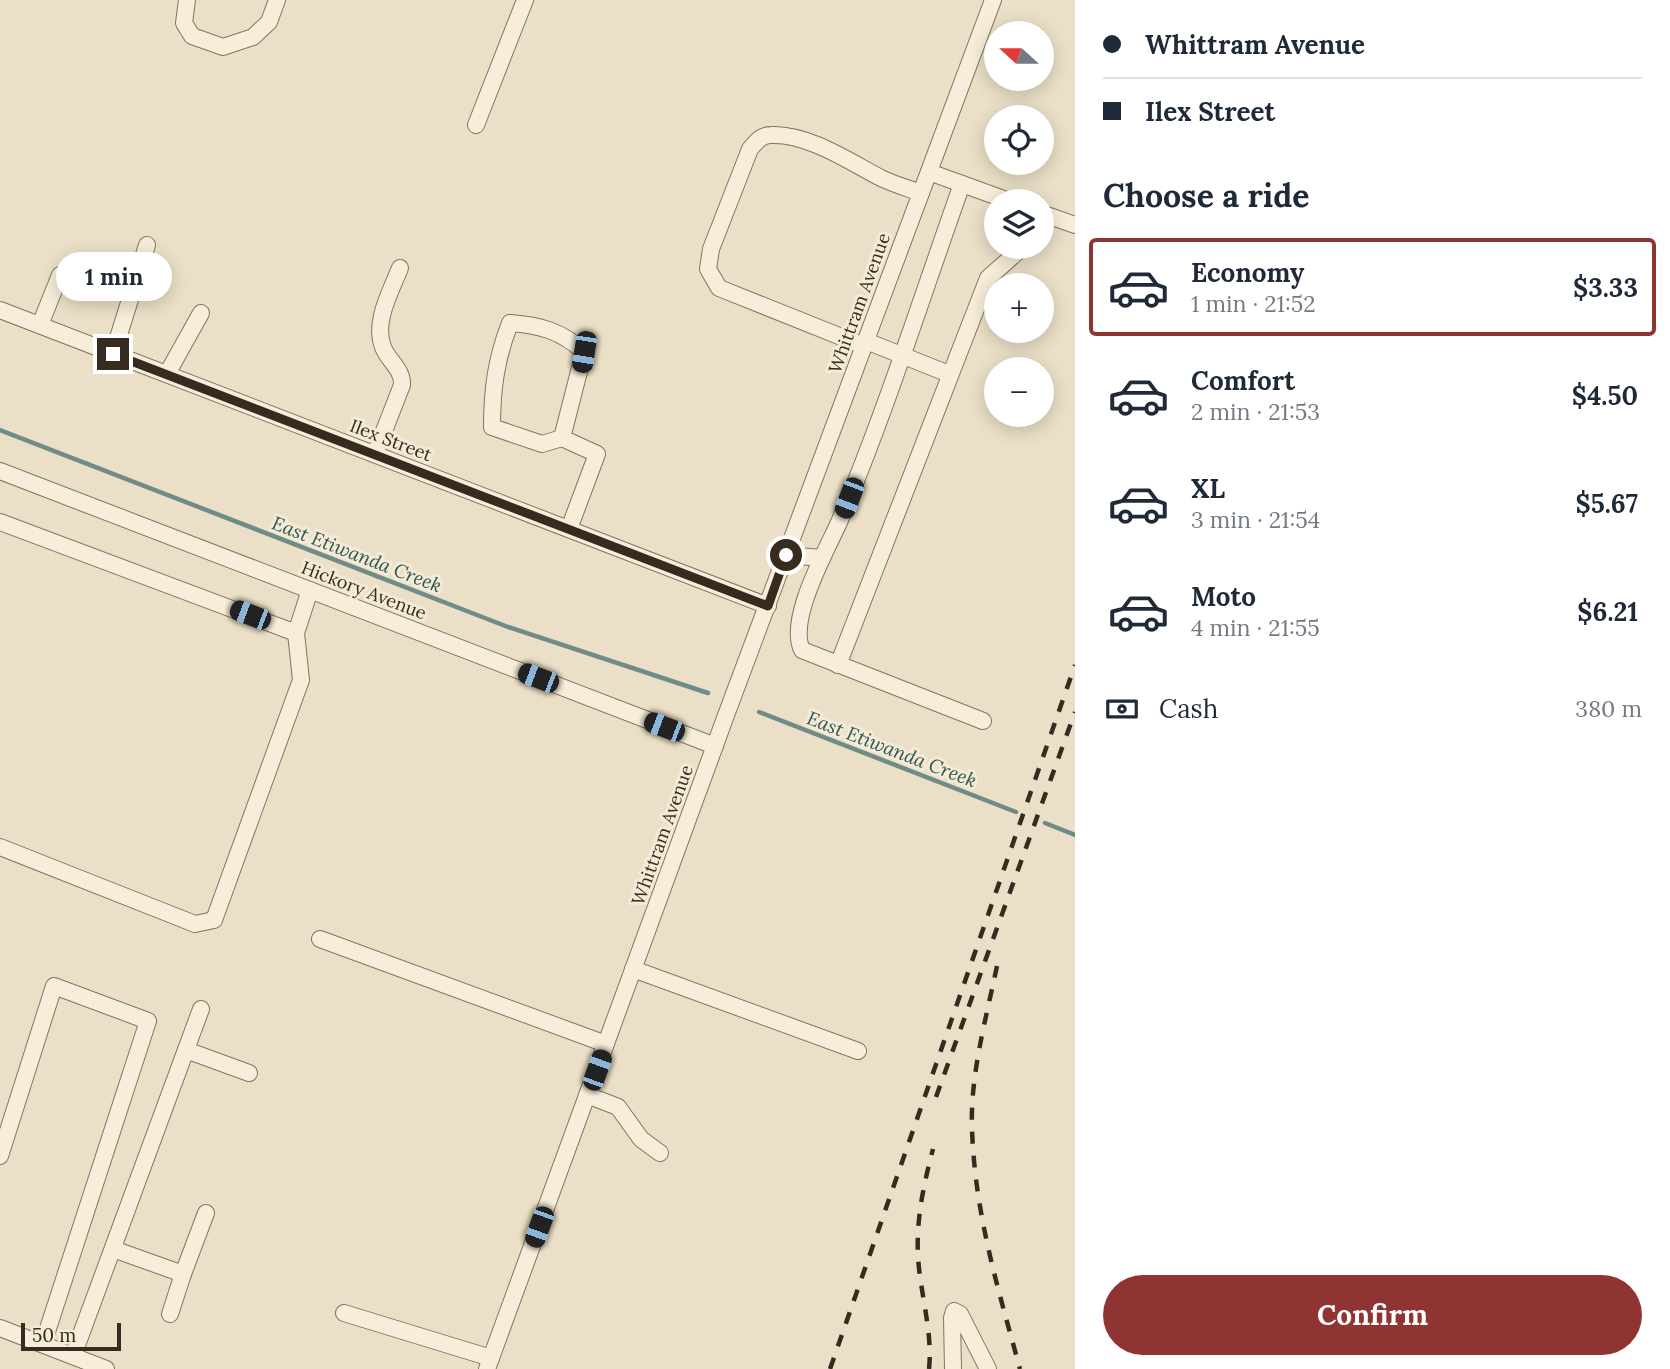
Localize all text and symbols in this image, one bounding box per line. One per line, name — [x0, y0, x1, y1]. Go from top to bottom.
north arrow — [984, 21, 1054, 91]
map controls — [984, 21, 1054, 427]
text: Whittram Avenue — [1145, 28, 1365, 61]
text: Ilex Street — [1145, 95, 1275, 128]
button: locate — [984, 105, 1054, 175]
text: Choose a ride — [1103, 175, 1310, 216]
button: layers — [984, 189, 1054, 259]
street label: Whittram Avenue — [823, 230, 895, 376]
callout: 1 min — [55, 252, 171, 302]
icon: car — [1107, 256, 1170, 319]
text: Economy — [1191, 256, 1304, 289]
text: 1 min — [85, 262, 143, 291]
text: $3.33 — [1573, 271, 1638, 304]
button: + — [984, 273, 1054, 343]
text: 1 min · 21:52 — [1191, 289, 1316, 318]
car — [571, 330, 598, 374]
route end — [97, 338, 129, 370]
button: − — [984, 357, 1054, 427]
icon: car — [1107, 364, 1170, 427]
text: Comfort — [1191, 364, 1295, 397]
text: $4.50 — [1572, 379, 1638, 412]
text: 2 min · 21:53 — [1191, 397, 1320, 426]
street label: Ilex Street — [347, 414, 435, 466]
icon: car — [1107, 472, 1170, 535]
text: XL — [1191, 472, 1225, 505]
car — [832, 475, 867, 521]
text: $5.67 — [1575, 487, 1638, 520]
text: 3 min · 21:54 — [1191, 505, 1320, 534]
water label: East Etiwanda Creek — [269, 511, 445, 597]
route start — [770, 539, 802, 571]
street label: Hickory Avenue — [298, 556, 430, 624]
icon: car — [1107, 580, 1170, 643]
text: Moto — [1191, 580, 1256, 613]
text: $6.21 — [1577, 595, 1638, 628]
car — [227, 598, 274, 632]
text: 4 min · 21:55 — [1191, 613, 1320, 642]
car — [515, 661, 562, 695]
icon: cash — [1103, 690, 1141, 728]
text: Cash — [1159, 692, 1218, 725]
text: 380 m — [1575, 694, 1642, 723]
water label: East Etiwanda Creek — [804, 706, 980, 792]
car — [641, 710, 688, 744]
street label: Whittram Avenue — [626, 762, 698, 908]
car — [580, 1047, 615, 1093]
car — [522, 1204, 557, 1250]
button: Confirm — [1103, 1275, 1642, 1355]
scale bar — [21, 1320, 121, 1352]
text: 50 m — [32, 1323, 76, 1347]

